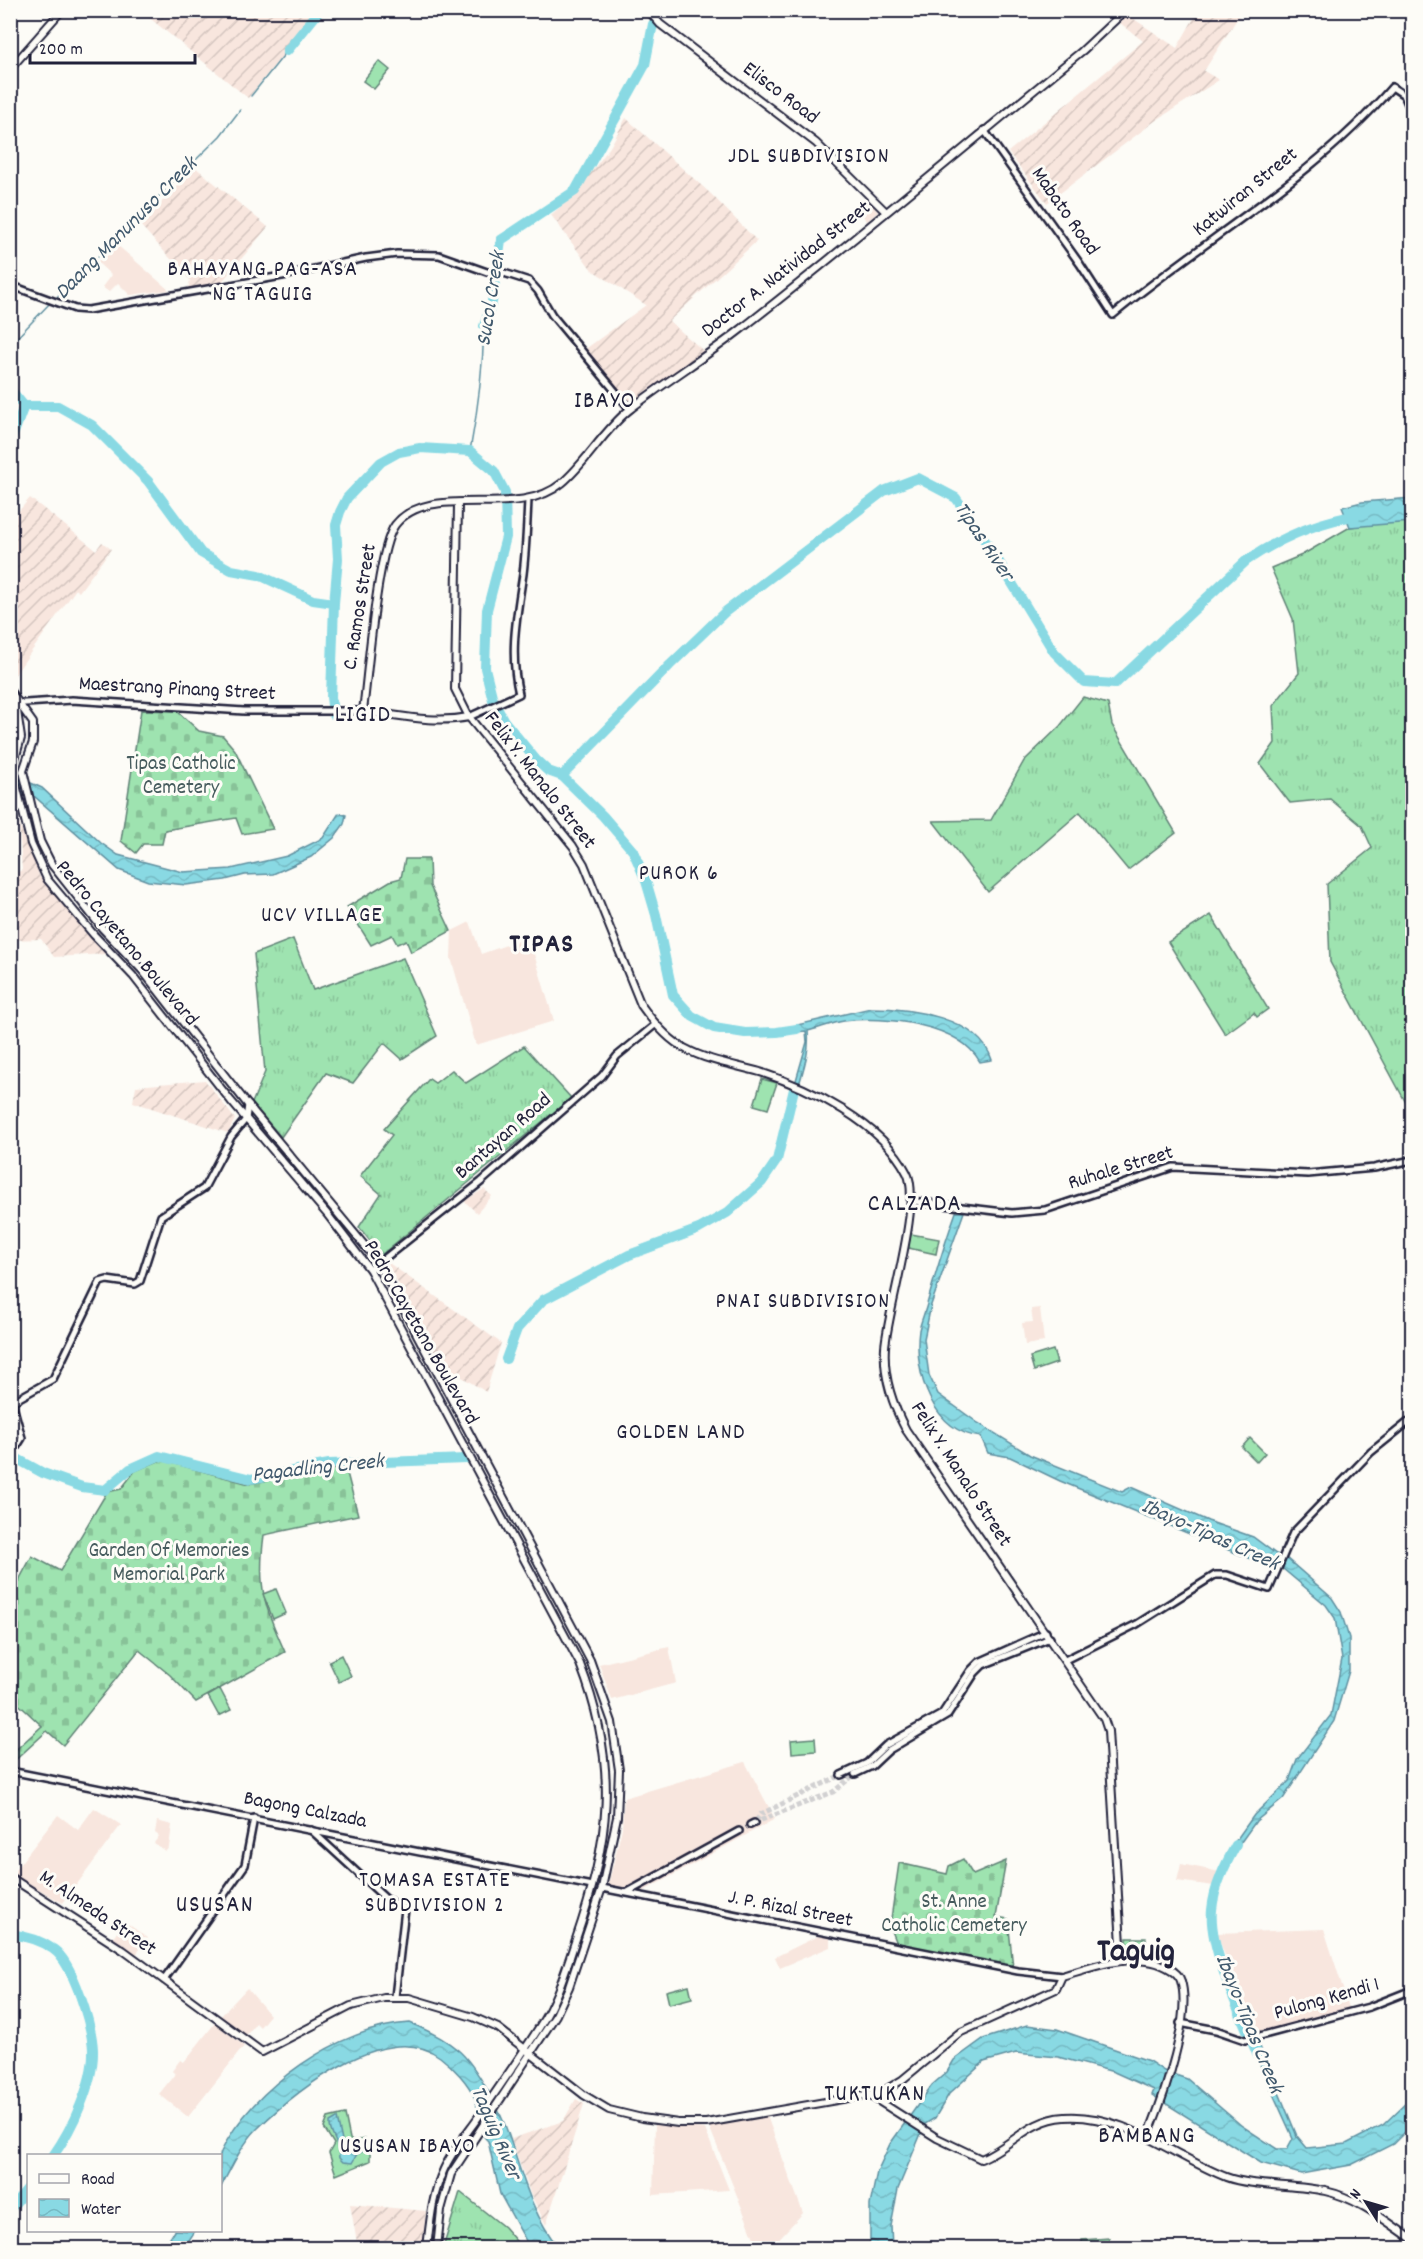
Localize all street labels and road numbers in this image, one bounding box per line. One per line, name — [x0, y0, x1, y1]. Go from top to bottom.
street label: Elisco Road — [735, 55, 825, 133]
street label: Katwiran Street — [1187, 141, 1305, 245]
street label: Mabato Road — [1022, 162, 1106, 262]
street label: Doctor A. Natividad Street — [696, 194, 878, 346]
street label: C. Ramos Street — [336, 542, 386, 672]
street label: Maestrang Pinang Street — [78, 670, 276, 710]
street label: Felix Y. Manalo Street — [475, 706, 603, 857]
street label: Pedro Cayetano Boulevard — [47, 854, 205, 1034]
street label: Bantayan Road — [449, 1087, 559, 1187]
street label: Ruhale Street — [1065, 1139, 1178, 1199]
street label: Pedro Cayetano Boulevard — [355, 1235, 485, 1431]
street label: Felix Y. Manalo Street — [902, 1396, 1018, 1554]
street label: Bagong Calzada — [241, 1784, 370, 1838]
street label: M. Almeda Street — [32, 1863, 162, 1965]
street label: J. P. Rizal Street — [725, 1883, 855, 1937]
street label: Pulong Kendi 1 — [1271, 1971, 1383, 2029]

